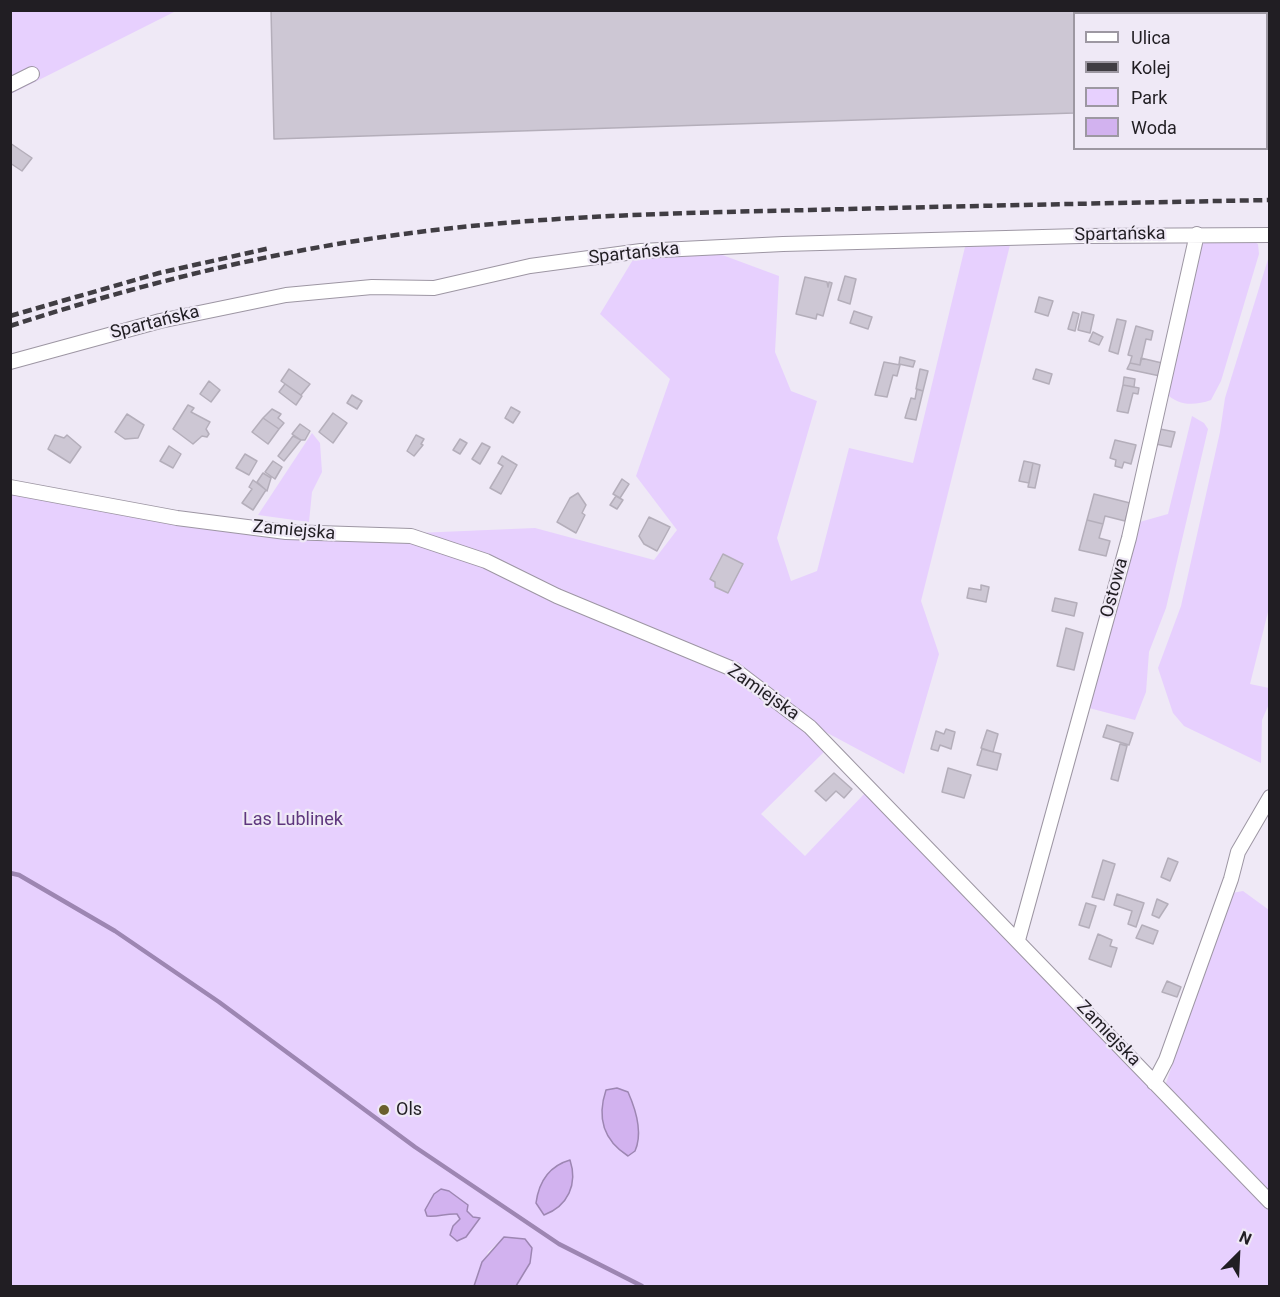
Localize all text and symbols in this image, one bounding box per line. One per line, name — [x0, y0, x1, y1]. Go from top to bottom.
legend — [1073, 12, 1268, 150]
text: Ulica — [1131, 27, 1171, 48]
text: Kolej — [1131, 57, 1171, 78]
text: Park — [1131, 87, 1167, 108]
text: Woda — [1131, 117, 1177, 138]
street label: Spartańska — [1074, 223, 1166, 247]
street label: Spartańska — [588, 239, 680, 269]
street label: Spartańska — [108, 302, 202, 344]
street label: Zamiejska — [252, 517, 336, 545]
street label: Ostowa — [1097, 556, 1133, 620]
street label: Zamiejska — [723, 660, 803, 726]
park label: Las Lublinek — [243, 809, 343, 831]
street label: Zamiejska — [1071, 997, 1145, 1071]
place label: Ols — [396, 1099, 422, 1121]
marker: Ols — [377, 1103, 391, 1117]
north arrow — [1208, 1225, 1268, 1285]
text: N — [1236, 1227, 1255, 1249]

